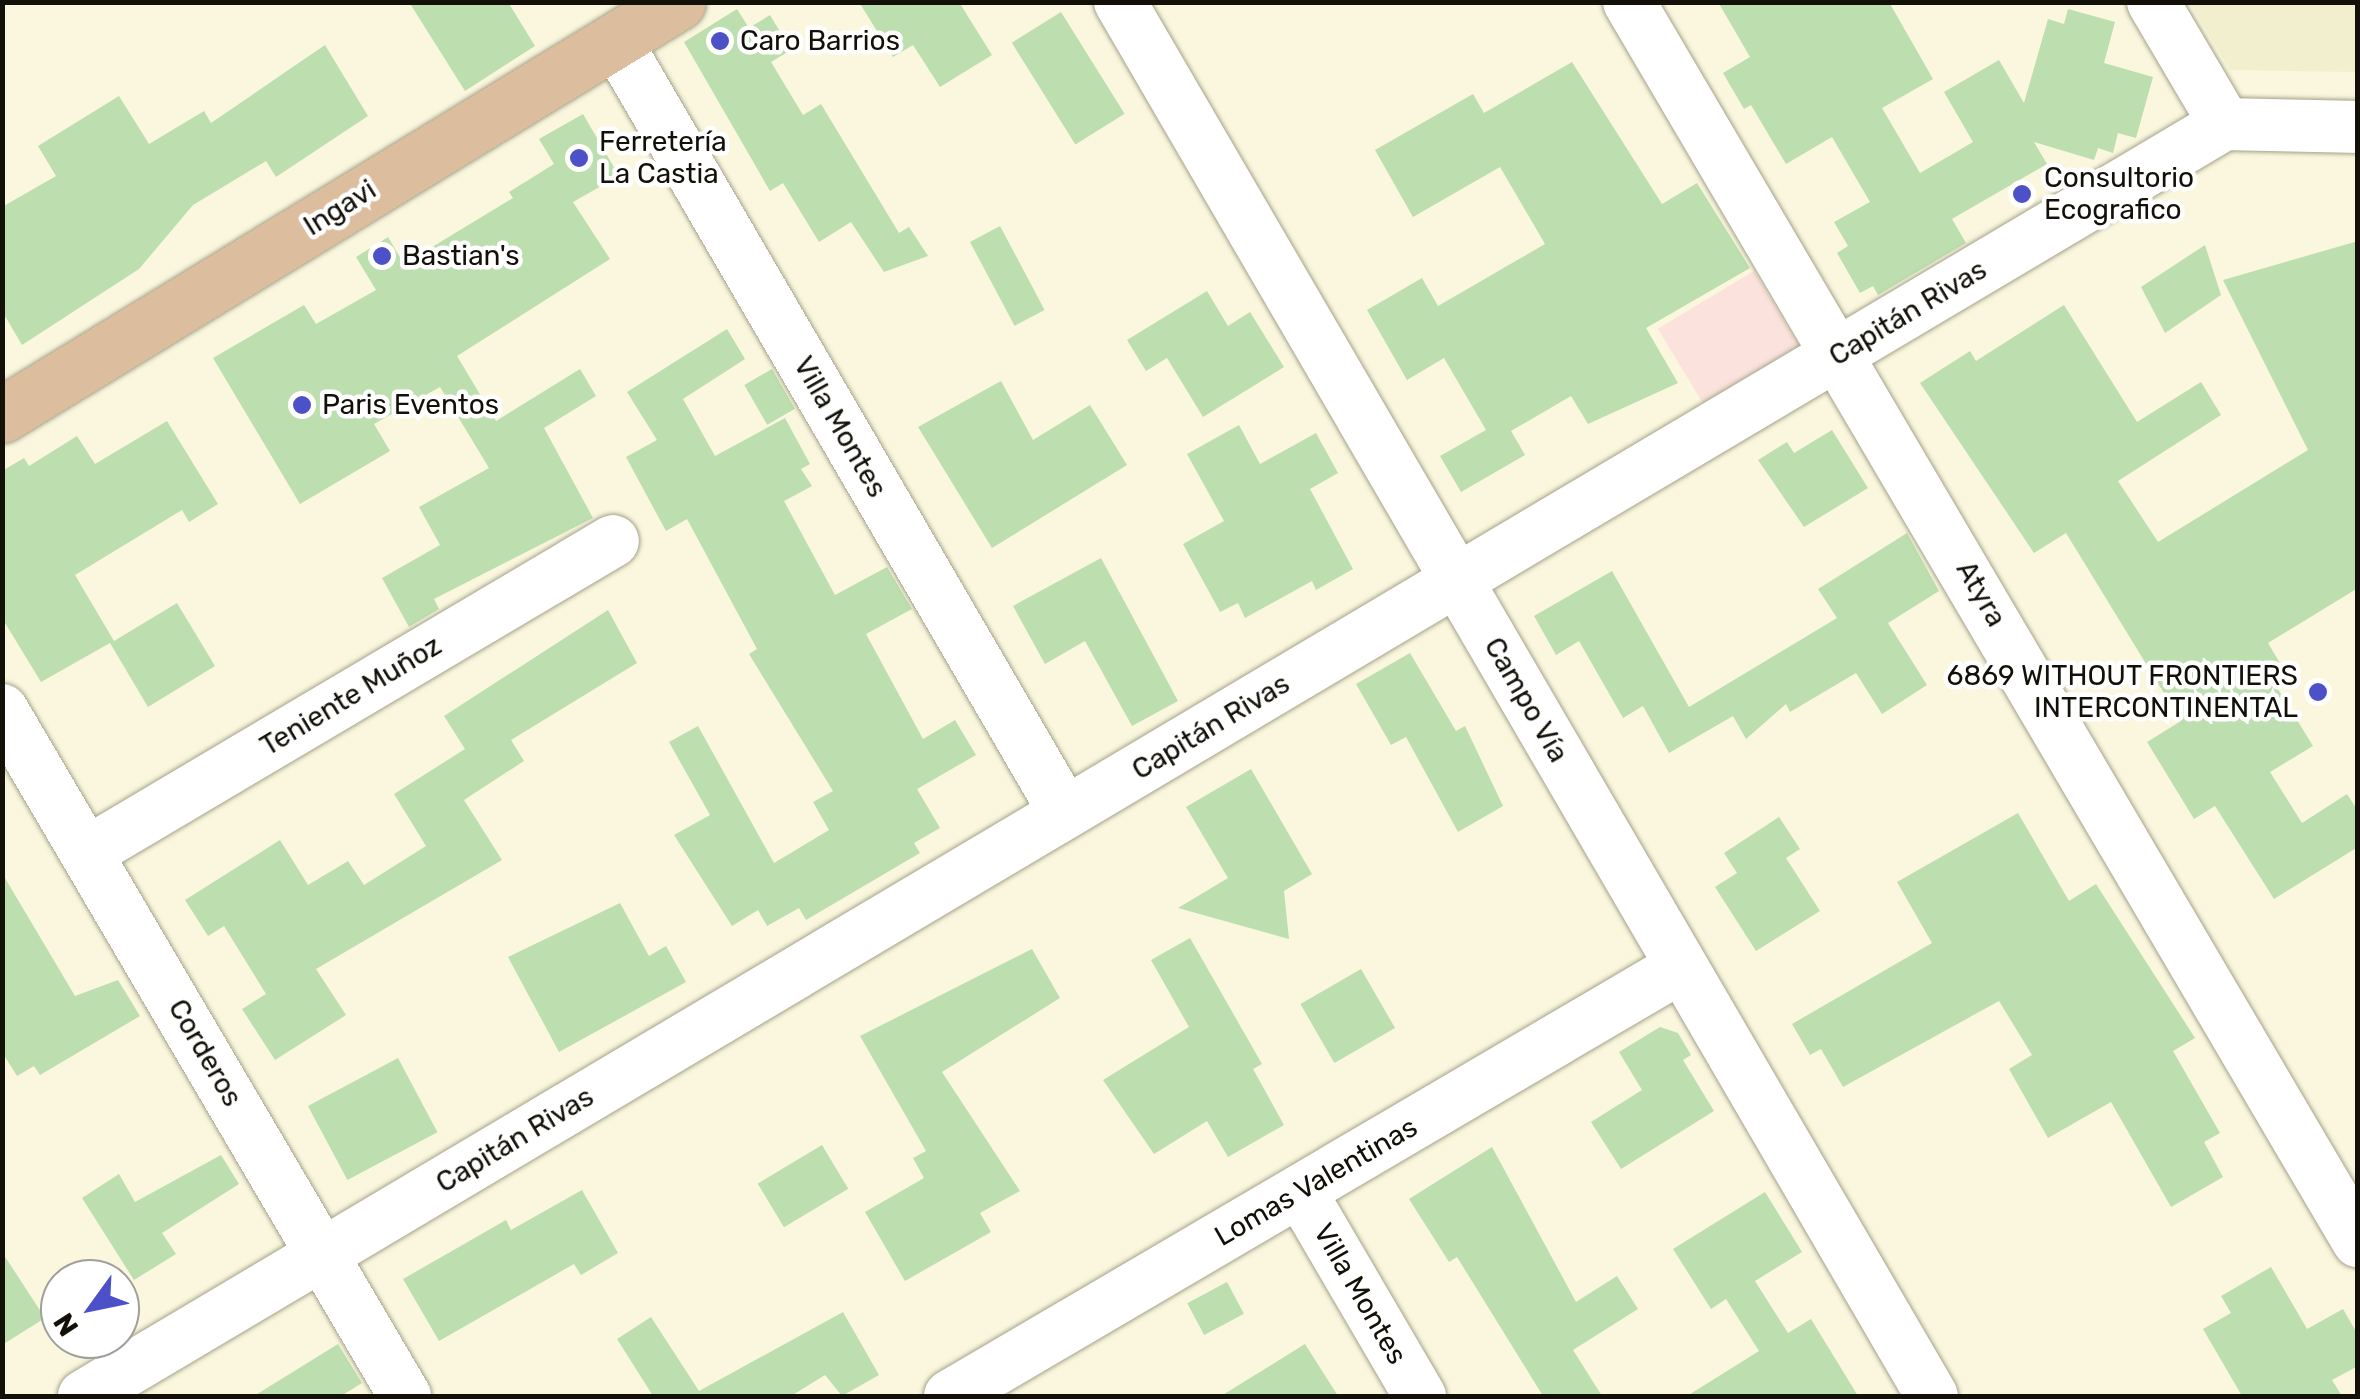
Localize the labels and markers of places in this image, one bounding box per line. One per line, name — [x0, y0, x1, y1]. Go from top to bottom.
place label: Caro Barrios — [740, 24, 900, 58]
marker: Caro Barrios — [709, 30, 731, 52]
place label: Ferretería La Castia — [599, 125, 727, 191]
marker: Ferretería La Castia — [568, 147, 590, 169]
place label: Consultorio Ecografico — [2044, 161, 2194, 227]
marker: Consultorio Ecografico — [2009, 181, 2035, 207]
place label: Bastian's — [402, 239, 520, 273]
marker: Bastian's — [371, 245, 393, 267]
place label: Paris Eventos — [322, 388, 499, 422]
marker: Paris Eventos — [291, 394, 313, 416]
place label: 6869 WITHOUT FRONTIERS INTERCONTINENTAL — [1945, 659, 2298, 725]
marker: 6869 WITHOUT FRONTIERS INTERCONTINENTAL — [2307, 681, 2329, 703]

